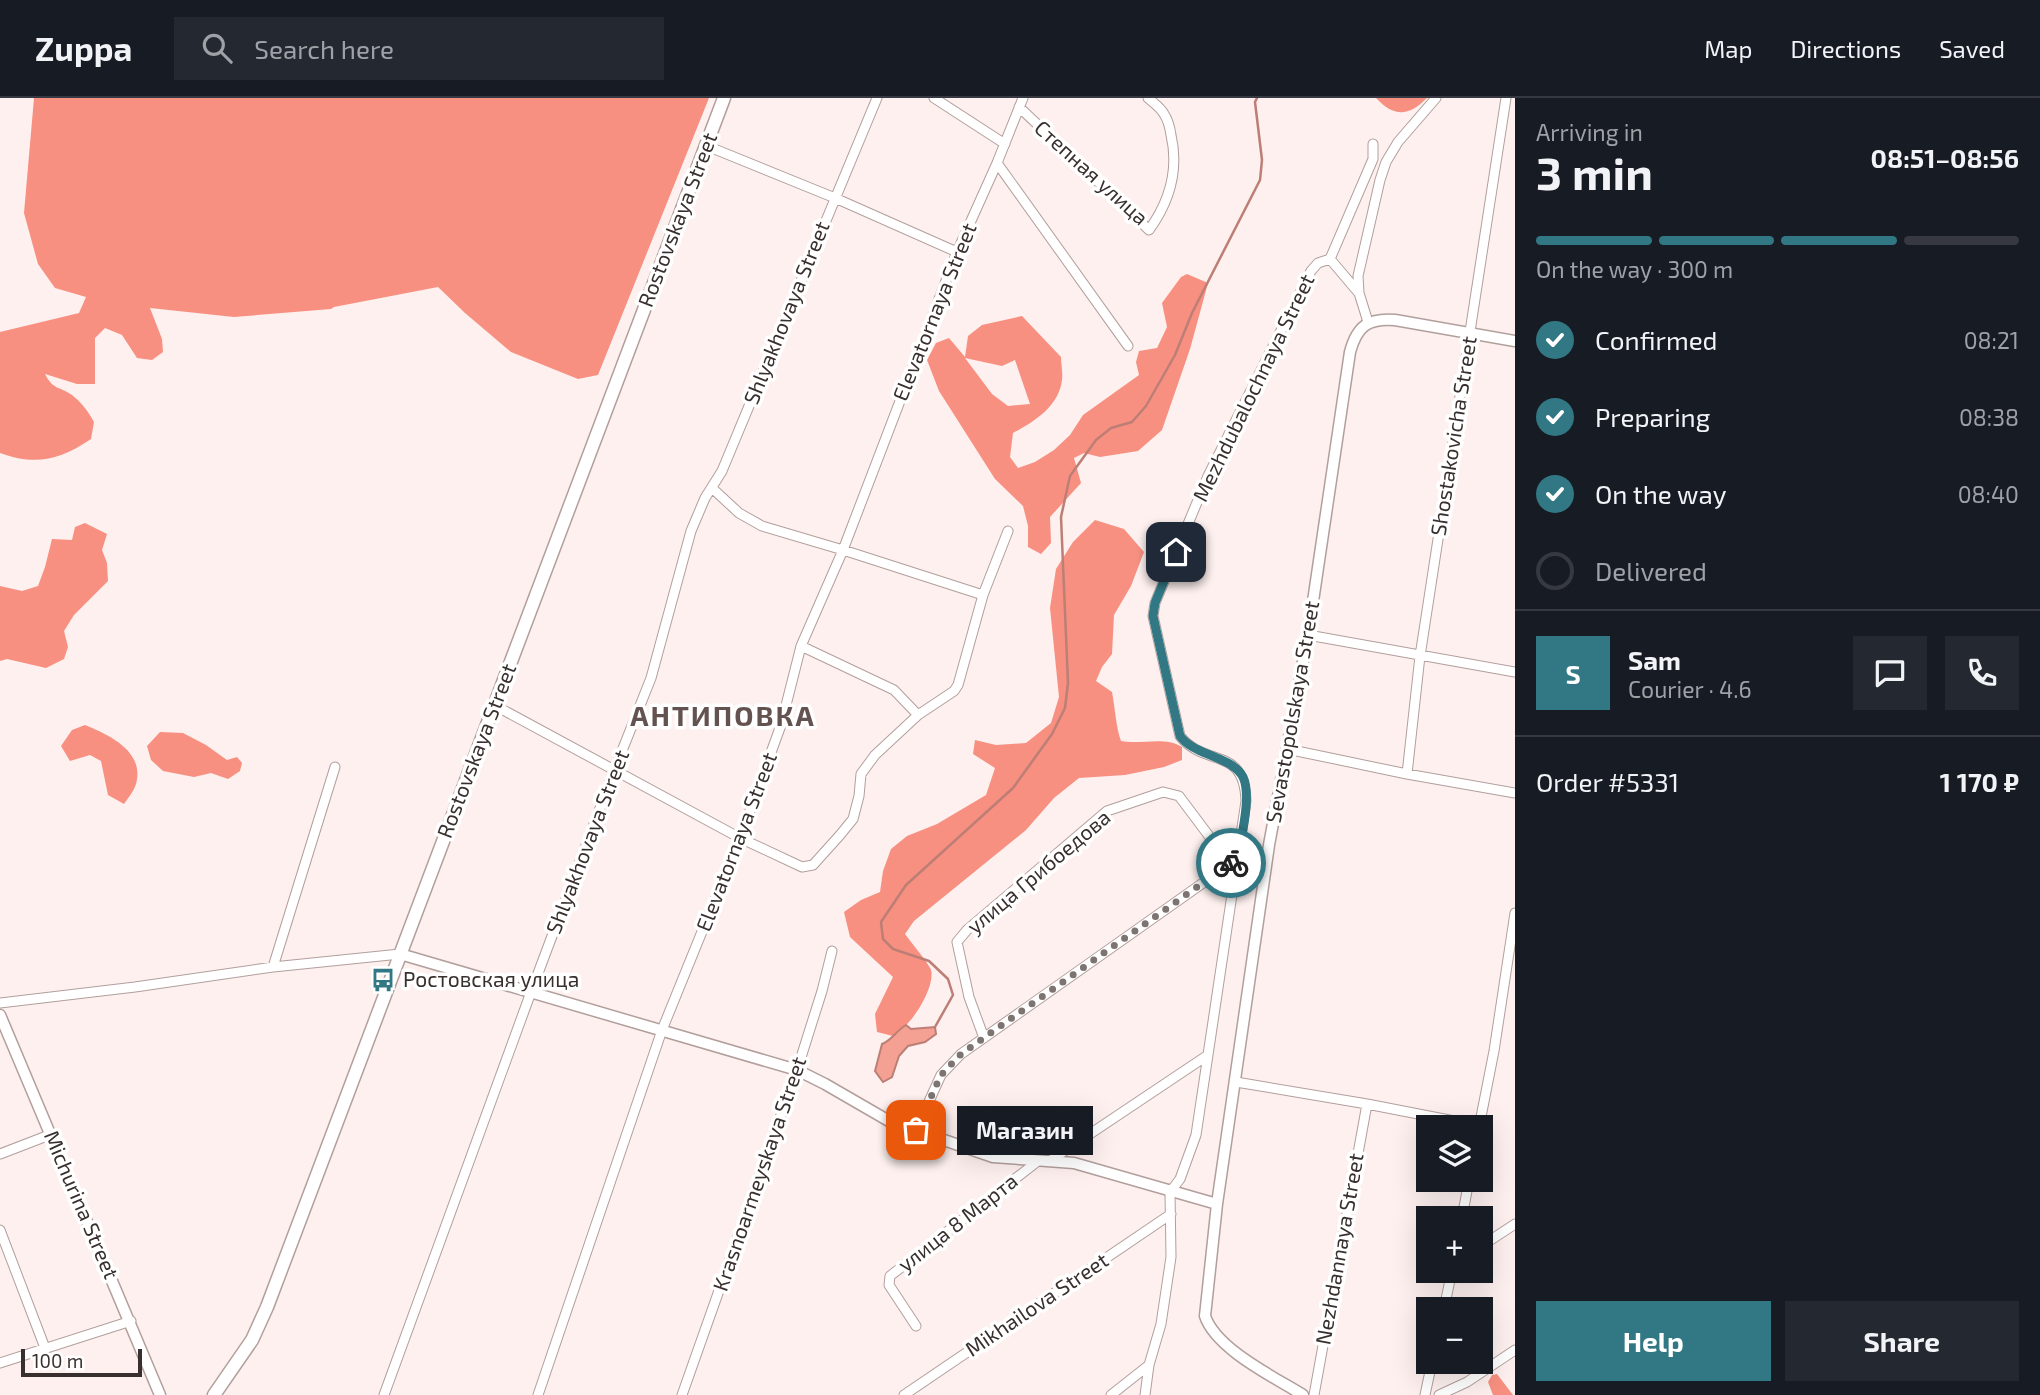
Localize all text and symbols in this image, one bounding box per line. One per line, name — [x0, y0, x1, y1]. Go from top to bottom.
search box — [174, 17, 664, 80]
text: Zuppa — [35, 28, 132, 68]
icon: search — [198, 29, 236, 67]
text: Search here — [254, 33, 394, 64]
text: Map — [1704, 34, 1752, 63]
text: Directions — [1790, 34, 1901, 63]
text: Saved — [1939, 34, 2005, 63]
street label: Степная улица — [1029, 114, 1154, 230]
text: Arriving in — [1536, 118, 1643, 146]
street label: Rostovskaya Street — [632, 129, 721, 310]
text: 08:51–08:56 — [1871, 142, 2019, 173]
text: 3 min — [1536, 144, 1653, 199]
street label: Shlyakhovaya Street — [737, 217, 834, 408]
street label: Elevatornaya Street — [887, 219, 981, 404]
text: On the way · 300 m — [1536, 255, 1733, 283]
street label: Mezhdubalochnaya Street — [1187, 269, 1319, 505]
icon: check — [1536, 321, 1574, 359]
text: Confirmed — [1595, 324, 1718, 355]
text: 08:21 — [1964, 326, 2019, 354]
street label: Shostakovicha Street — [1424, 334, 1481, 537]
icon: check — [1536, 398, 1574, 436]
text: Preparing — [1595, 401, 1710, 432]
text: 08:38 — [1959, 403, 2019, 431]
icon: check — [1536, 475, 1574, 513]
text: On the way — [1595, 478, 1726, 509]
text: 08:40 — [1958, 480, 2019, 508]
pin — [1146, 522, 1206, 582]
icon: home — [1157, 533, 1195, 571]
text: Delivered — [1595, 555, 1707, 586]
street label: Sevastopolskaya Street — [1260, 599, 1323, 825]
button: chat — [1853, 636, 1927, 710]
button: phone — [1945, 636, 2019, 710]
text: Sam — [1628, 644, 1681, 675]
text: S — [1565, 658, 1581, 689]
street label: Rostovskaya Street — [431, 660, 520, 841]
text: Courier · 4.6 — [1628, 675, 1752, 703]
district label: АНТИПОВКА — [630, 698, 816, 732]
street label: Shlyakhovaya Street — [540, 746, 633, 937]
street label: Elevatornaya Street — [690, 749, 781, 934]
text: Order #5331 — [1536, 766, 1679, 797]
text: 1 170 ₽ — [1940, 766, 2019, 797]
street label: улица Грибоедова — [961, 804, 1115, 939]
courier — [1196, 828, 1266, 898]
icon: bike — [1212, 844, 1250, 882]
bus stop icon: Ростовская улица — [369, 966, 397, 994]
place label: Ростовская улица — [403, 966, 579, 992]
street label: Krasnoarmeyskaya Street — [707, 1053, 810, 1294]
pin — [886, 1100, 946, 1160]
callout: Магазин — [958, 1105, 1094, 1154]
icon: bag — [897, 1111, 935, 1149]
map controls — [1416, 1115, 1493, 1374]
button: layers — [1416, 1115, 1493, 1192]
text: Магазин — [976, 1116, 1074, 1144]
street label: Michurina Street — [40, 1127, 125, 1282]
street label: Nezhdannaya Street — [1309, 1151, 1368, 1346]
street label: улица 8 Марта — [892, 1167, 1022, 1277]
button: + — [1416, 1206, 1493, 1283]
street label: Mikhailova Street — [960, 1247, 1112, 1361]
button: − — [1416, 1297, 1493, 1374]
button: Help — [1536, 1301, 1771, 1381]
button: Share — [1785, 1301, 2019, 1381]
scale bar — [21, 1346, 142, 1378]
text: 100 m — [32, 1349, 83, 1372]

